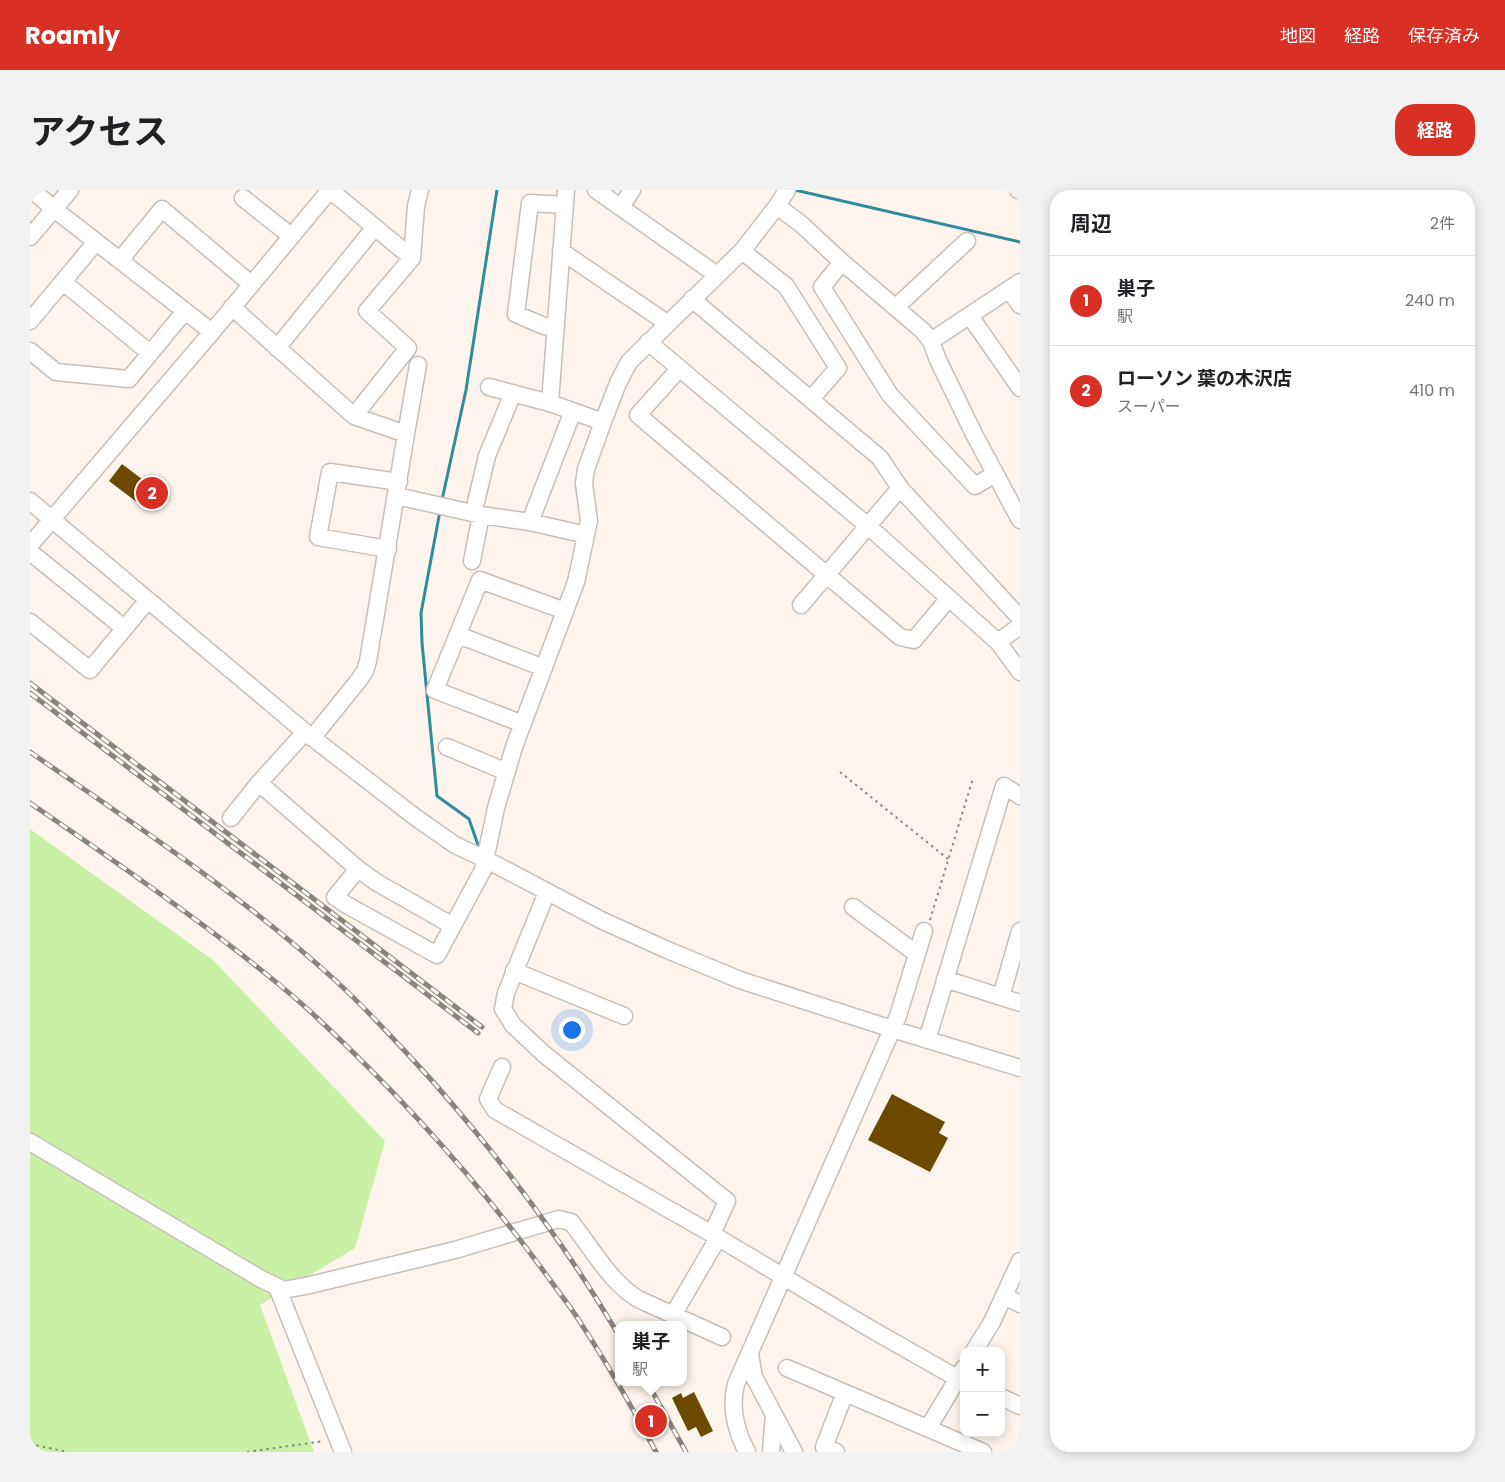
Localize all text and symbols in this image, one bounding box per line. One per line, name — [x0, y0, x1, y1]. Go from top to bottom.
text: Roamly — [25, 19, 120, 52]
text: 地図 — [1280, 23, 1316, 48]
text: 経路 — [1344, 23, 1380, 48]
text: 保存済み — [1408, 23, 1480, 48]
button: 経路 — [1395, 104, 1475, 156]
text: アクセス — [30, 107, 168, 156]
text: 周辺 — [1070, 209, 1112, 238]
text: 2件 — [1430, 212, 1455, 235]
text: 巣子 — [1117, 275, 1155, 302]
text: 1 — [1083, 289, 1089, 312]
text: 240 m — [1405, 289, 1455, 312]
text: 駅 — [1117, 305, 1133, 328]
text: ローソン 葉の木沢店 — [1117, 365, 1292, 392]
text: 2 — [1081, 379, 1091, 402]
text: 410 m — [1409, 379, 1455, 402]
text: スーパー — [1117, 395, 1181, 418]
pin: 2 — [136, 474, 168, 512]
your location — [559, 1017, 585, 1043]
popup — [615, 1321, 687, 1386]
text: 巣子 — [632, 1328, 670, 1355]
map controls — [960, 1347, 1005, 1437]
button: + — [960, 1347, 1005, 1392]
text: 駅 — [632, 1358, 648, 1381]
button: − — [960, 1392, 1005, 1437]
pin: 1 — [635, 1402, 667, 1440]

